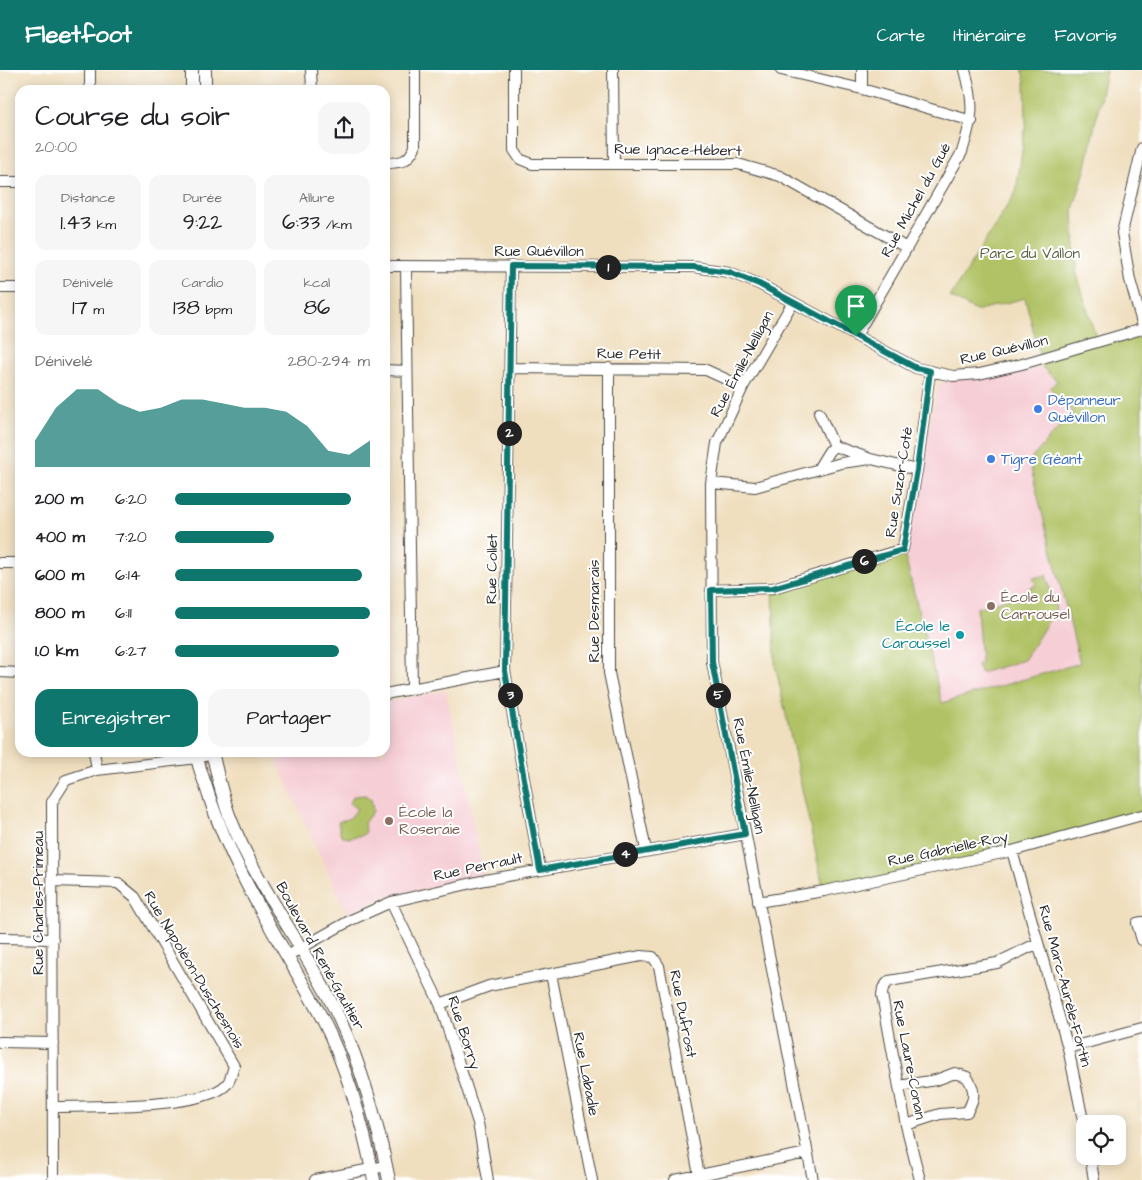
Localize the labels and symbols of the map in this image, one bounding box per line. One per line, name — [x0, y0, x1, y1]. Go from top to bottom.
street label: Rue Ignace-Hébert — [614, 138, 742, 163]
street label: Rue Michel du Gué — [876, 139, 956, 261]
street label: Rue Quévillon — [494, 241, 584, 262]
park label: Parc du Vallon — [980, 243, 1080, 264]
pin: 1 — [596, 254, 620, 280]
pin — [835, 285, 877, 336]
street label: Rue Émile-Nelligan — [705, 307, 780, 421]
street label: Rue Quévillon — [958, 330, 1050, 370]
street label: Rue Petit — [597, 343, 661, 365]
place label: Dépanneur Quévillon — [1048, 390, 1121, 428]
marker: Dépanneur Quévillon — [1032, 403, 1044, 415]
pin: 2 — [496, 420, 522, 446]
street label: Rue Suzor-Coté — [880, 425, 918, 539]
place label: Tigre Géant — [1001, 449, 1082, 471]
marker: Tigre Géant — [985, 453, 997, 465]
street label: Rue Collet — [481, 534, 503, 604]
pin: 6 — [852, 548, 876, 574]
street label: Rue Desmarais — [584, 559, 605, 662]
place label: École du Carrousel — [1001, 587, 1070, 625]
marker: École du Carrousel — [985, 600, 997, 612]
place label: École le Caroussel — [882, 616, 950, 654]
marker: École le Caroussel — [954, 629, 966, 641]
pin: 3 — [498, 682, 522, 708]
pin: 5 — [706, 682, 730, 708]
street label: Rue Émile-Nelligan — [726, 716, 771, 836]
place label: École la Roseraie — [399, 802, 460, 840]
marker: École la Roseraie — [383, 815, 395, 827]
street label: Rue Gabrielle-Roy — [886, 826, 1010, 873]
street label: Rue Charles-Primeau — [28, 831, 49, 975]
pin: 4 — [612, 842, 638, 866]
street label: Rue Perrault — [432, 847, 524, 887]
street label: Boulevard René-Gaultier — [270, 878, 370, 1034]
street label: Rue Napoléon-Duschesnois — [139, 887, 250, 1053]
street label: Rue Marc-Aurèle-Fortin — [1033, 903, 1097, 1070]
street label: Rue Dufrost — [664, 968, 702, 1060]
street label: Rue Borry — [441, 993, 486, 1073]
street label: Rue Laure-Conan — [887, 999, 931, 1122]
street label: Rue Labadie — [568, 1030, 604, 1118]

